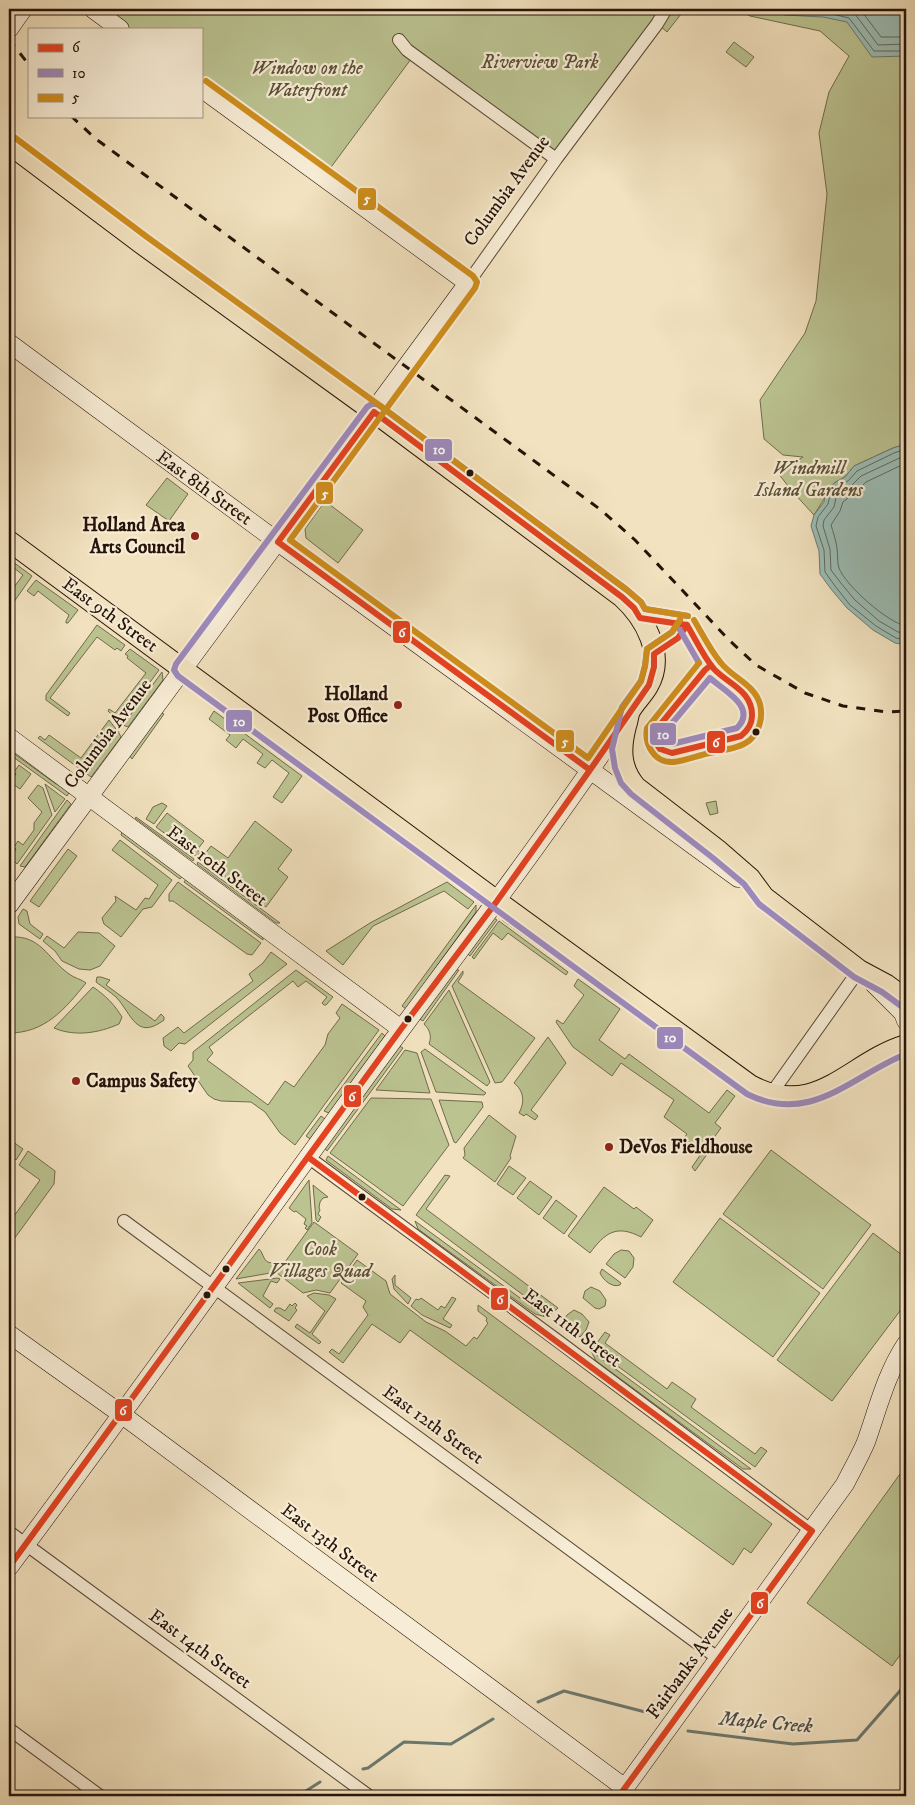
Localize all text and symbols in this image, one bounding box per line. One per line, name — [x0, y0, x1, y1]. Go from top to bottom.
legend — [28, 28, 202, 118]
text: 6 — [72, 38, 81, 57]
park label: Riverview Park — [481, 51, 598, 74]
park label: Window on the Waterfront — [252, 57, 363, 102]
text: 10 — [72, 64, 86, 83]
text: 5 — [72, 88, 80, 107]
street label: Columbia Avenue — [459, 131, 555, 251]
line badge: 5 — [357, 187, 377, 211]
text: 5 — [363, 190, 371, 208]
line badge: 10 — [424, 438, 453, 462]
text: 10 — [433, 441, 446, 459]
street label: East 8th Street — [152, 446, 256, 530]
park label: Windmill Island Gardens — [754, 457, 864, 502]
unlabelled marker — [465, 468, 475, 478]
line badge: 5 — [315, 481, 334, 505]
text: 5 — [321, 485, 329, 503]
place label: Holland Area Arts Council — [82, 514, 186, 559]
marker: Holland Area Arts Council — [189, 530, 201, 542]
street label: East 9th Street — [58, 573, 162, 657]
line badge: 6 — [392, 620, 411, 644]
text: 6 — [398, 624, 406, 642]
street label: Columbia Avenue — [59, 674, 157, 793]
place label: Holland Post Office — [307, 683, 389, 728]
marker: Holland Post Office — [392, 699, 404, 711]
line badge: 10 — [225, 709, 253, 733]
text: 10 — [233, 713, 246, 731]
line badge: 10 — [649, 722, 677, 746]
text: 10 — [657, 726, 670, 744]
unlabelled marker — [751, 727, 761, 737]
line badge: 5 — [555, 729, 575, 753]
line badge: 6 — [706, 730, 726, 754]
text: 5 — [561, 733, 569, 751]
text: 6 — [712, 734, 720, 752]
street label: East 10th Street — [162, 821, 272, 911]
unlabelled marker — [403, 1014, 413, 1024]
line badge: 10 — [656, 1026, 684, 1050]
text: 10 — [664, 1029, 677, 1047]
place label: Campus Safety — [86, 1070, 198, 1093]
marker: Campus Safety — [70, 1075, 82, 1087]
line badge: 6 — [343, 1084, 362, 1108]
text: 6 — [348, 1088, 356, 1106]
place label: DeVos Fieldhouse — [619, 1136, 753, 1159]
marker: DeVos Fieldhouse — [603, 1141, 615, 1153]
unlabelled marker — [357, 1192, 367, 1202]
park label: Cook Villages Quad — [269, 1238, 374, 1283]
unlabelled marker — [221, 1264, 231, 1274]
street label: East 11th Street — [518, 1284, 626, 1372]
line badge: 6 — [490, 1287, 509, 1311]
unlabelled marker — [202, 1290, 212, 1300]
text: 6 — [496, 1291, 504, 1309]
street label: East 12th Street — [378, 1381, 488, 1469]
line badge: 6 — [114, 1398, 133, 1422]
text: 6 — [119, 1402, 127, 1420]
street label: East 13th Street — [276, 1499, 384, 1587]
line badge: 6 — [750, 1591, 769, 1615]
text: 6 — [756, 1595, 764, 1613]
street label: Fairbanks Avenue — [642, 1602, 738, 1723]
street label: East 14th Street — [144, 1604, 256, 1694]
water label: Maple Creek — [716, 1706, 814, 1740]

